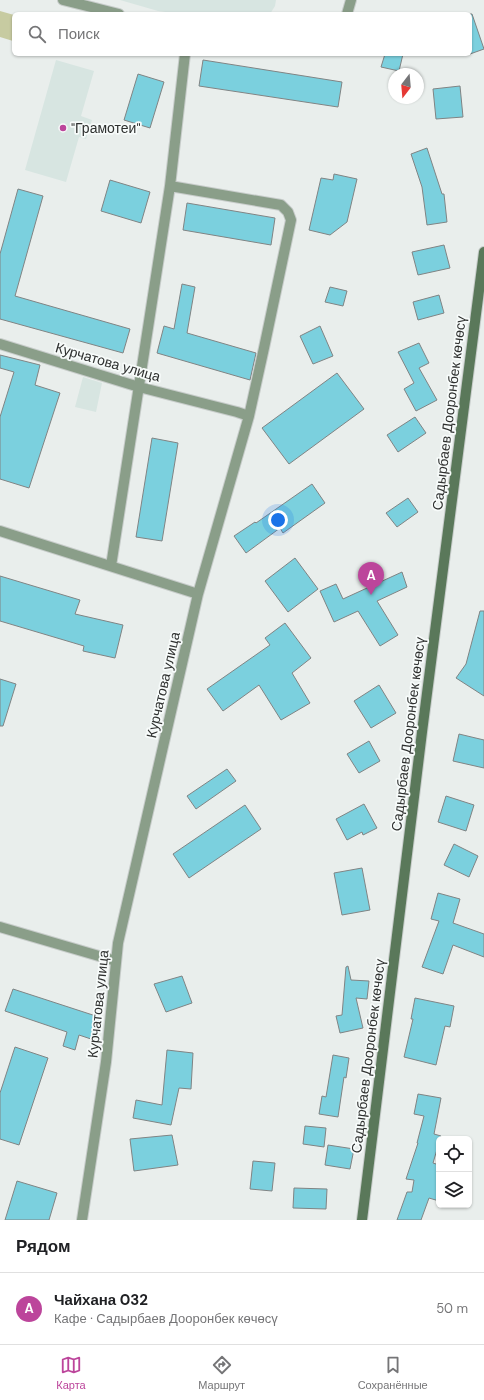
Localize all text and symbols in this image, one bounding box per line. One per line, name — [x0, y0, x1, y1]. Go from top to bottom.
search box — [12, 12, 472, 56]
icon: search — [26, 23, 48, 45]
text: Поиск — [58, 24, 100, 44]
north arrow — [388, 68, 424, 104]
place label: "Грамотеи" — [71, 119, 140, 137]
marker: "Грамотеи" — [58, 123, 68, 133]
street label: Садырбаев Дооронбек көчөсү — [428, 315, 470, 511]
street label: Курчатова улица — [53, 338, 163, 386]
your location — [268, 510, 288, 530]
pin: A — [358, 562, 384, 595]
street label: Курчатова улица — [142, 630, 184, 740]
street label: Садырбаев Дооронбек көчөсү — [387, 636, 429, 832]
street label: Курчатова улица — [83, 949, 113, 1059]
street label: Садырбаев Дооронбек көчөсү — [347, 958, 389, 1154]
map controls — [436, 1136, 472, 1208]
button: locate — [436, 1136, 472, 1172]
button: layers — [436, 1172, 472, 1208]
text: Рядом — [16, 1235, 71, 1257]
text: Чайхана 032 — [54, 1290, 148, 1310]
text: A — [24, 1300, 34, 1317]
text: 50 m — [436, 1300, 468, 1317]
text: Кафе · Садырбаев Дооронбек көчөсү — [54, 1310, 278, 1327]
tab: Карта — [56, 1354, 86, 1392]
tab: Маршрут — [198, 1354, 245, 1392]
tab: Сохранённые — [358, 1354, 428, 1392]

